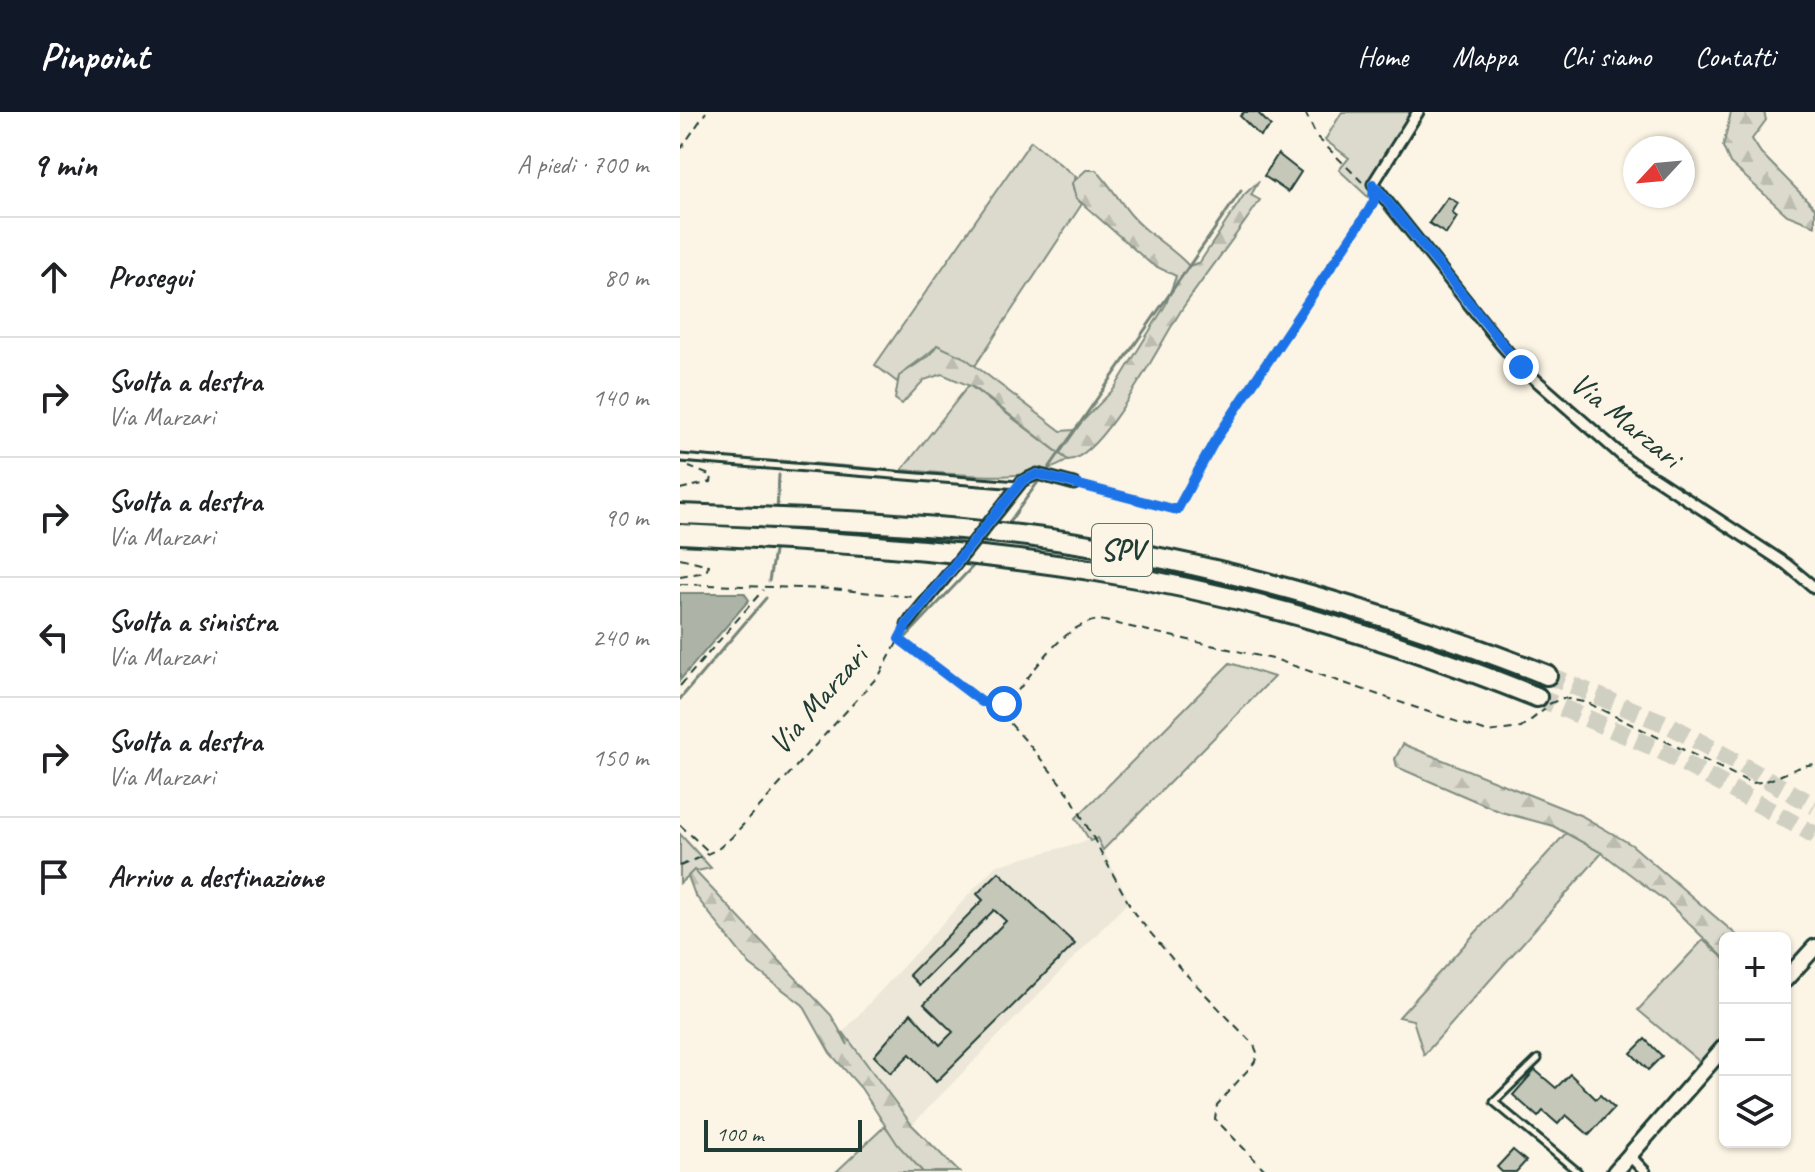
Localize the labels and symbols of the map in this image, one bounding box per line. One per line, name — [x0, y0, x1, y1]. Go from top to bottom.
north arrow — [1623, 136, 1695, 208]
route end — [1503, 349, 1539, 385]
street label: Via Marzari — [1562, 363, 1693, 480]
road number: SPV — [1092, 524, 1152, 576]
street label: Via Marzari — [759, 634, 879, 763]
route start — [986, 686, 1022, 722]
scale bar — [704, 1116, 862, 1152]

